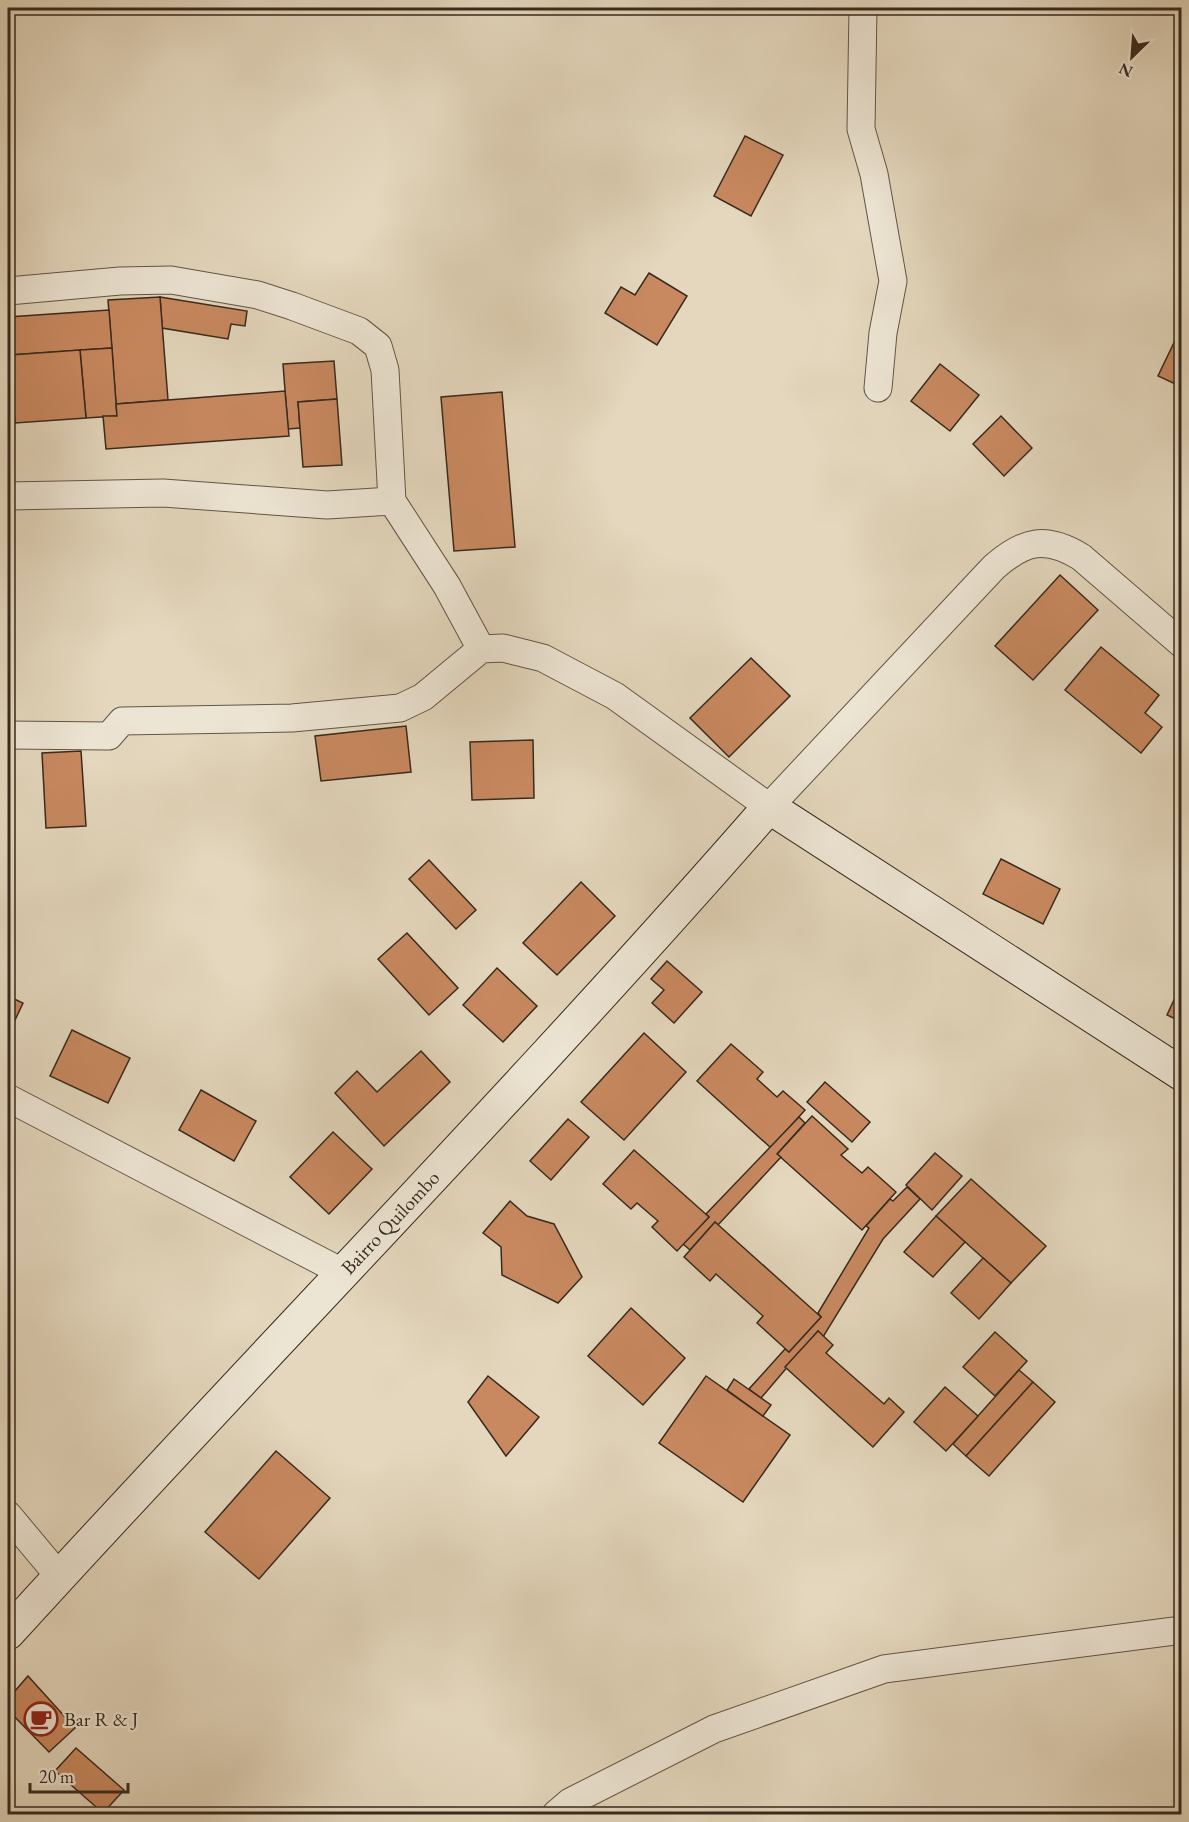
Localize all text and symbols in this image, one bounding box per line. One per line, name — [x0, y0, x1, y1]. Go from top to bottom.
north arrow — [1102, 27, 1162, 87]
text: N — [1116, 58, 1136, 82]
street label: Bairro Quilombo — [335, 1165, 445, 1280]
cafe icon: Bar R & J — [23, 1701, 59, 1737]
place label: Bar R & J — [64, 1706, 139, 1732]
scale bar — [30, 1756, 128, 1794]
text: 20 m — [39, 1765, 74, 1788]

